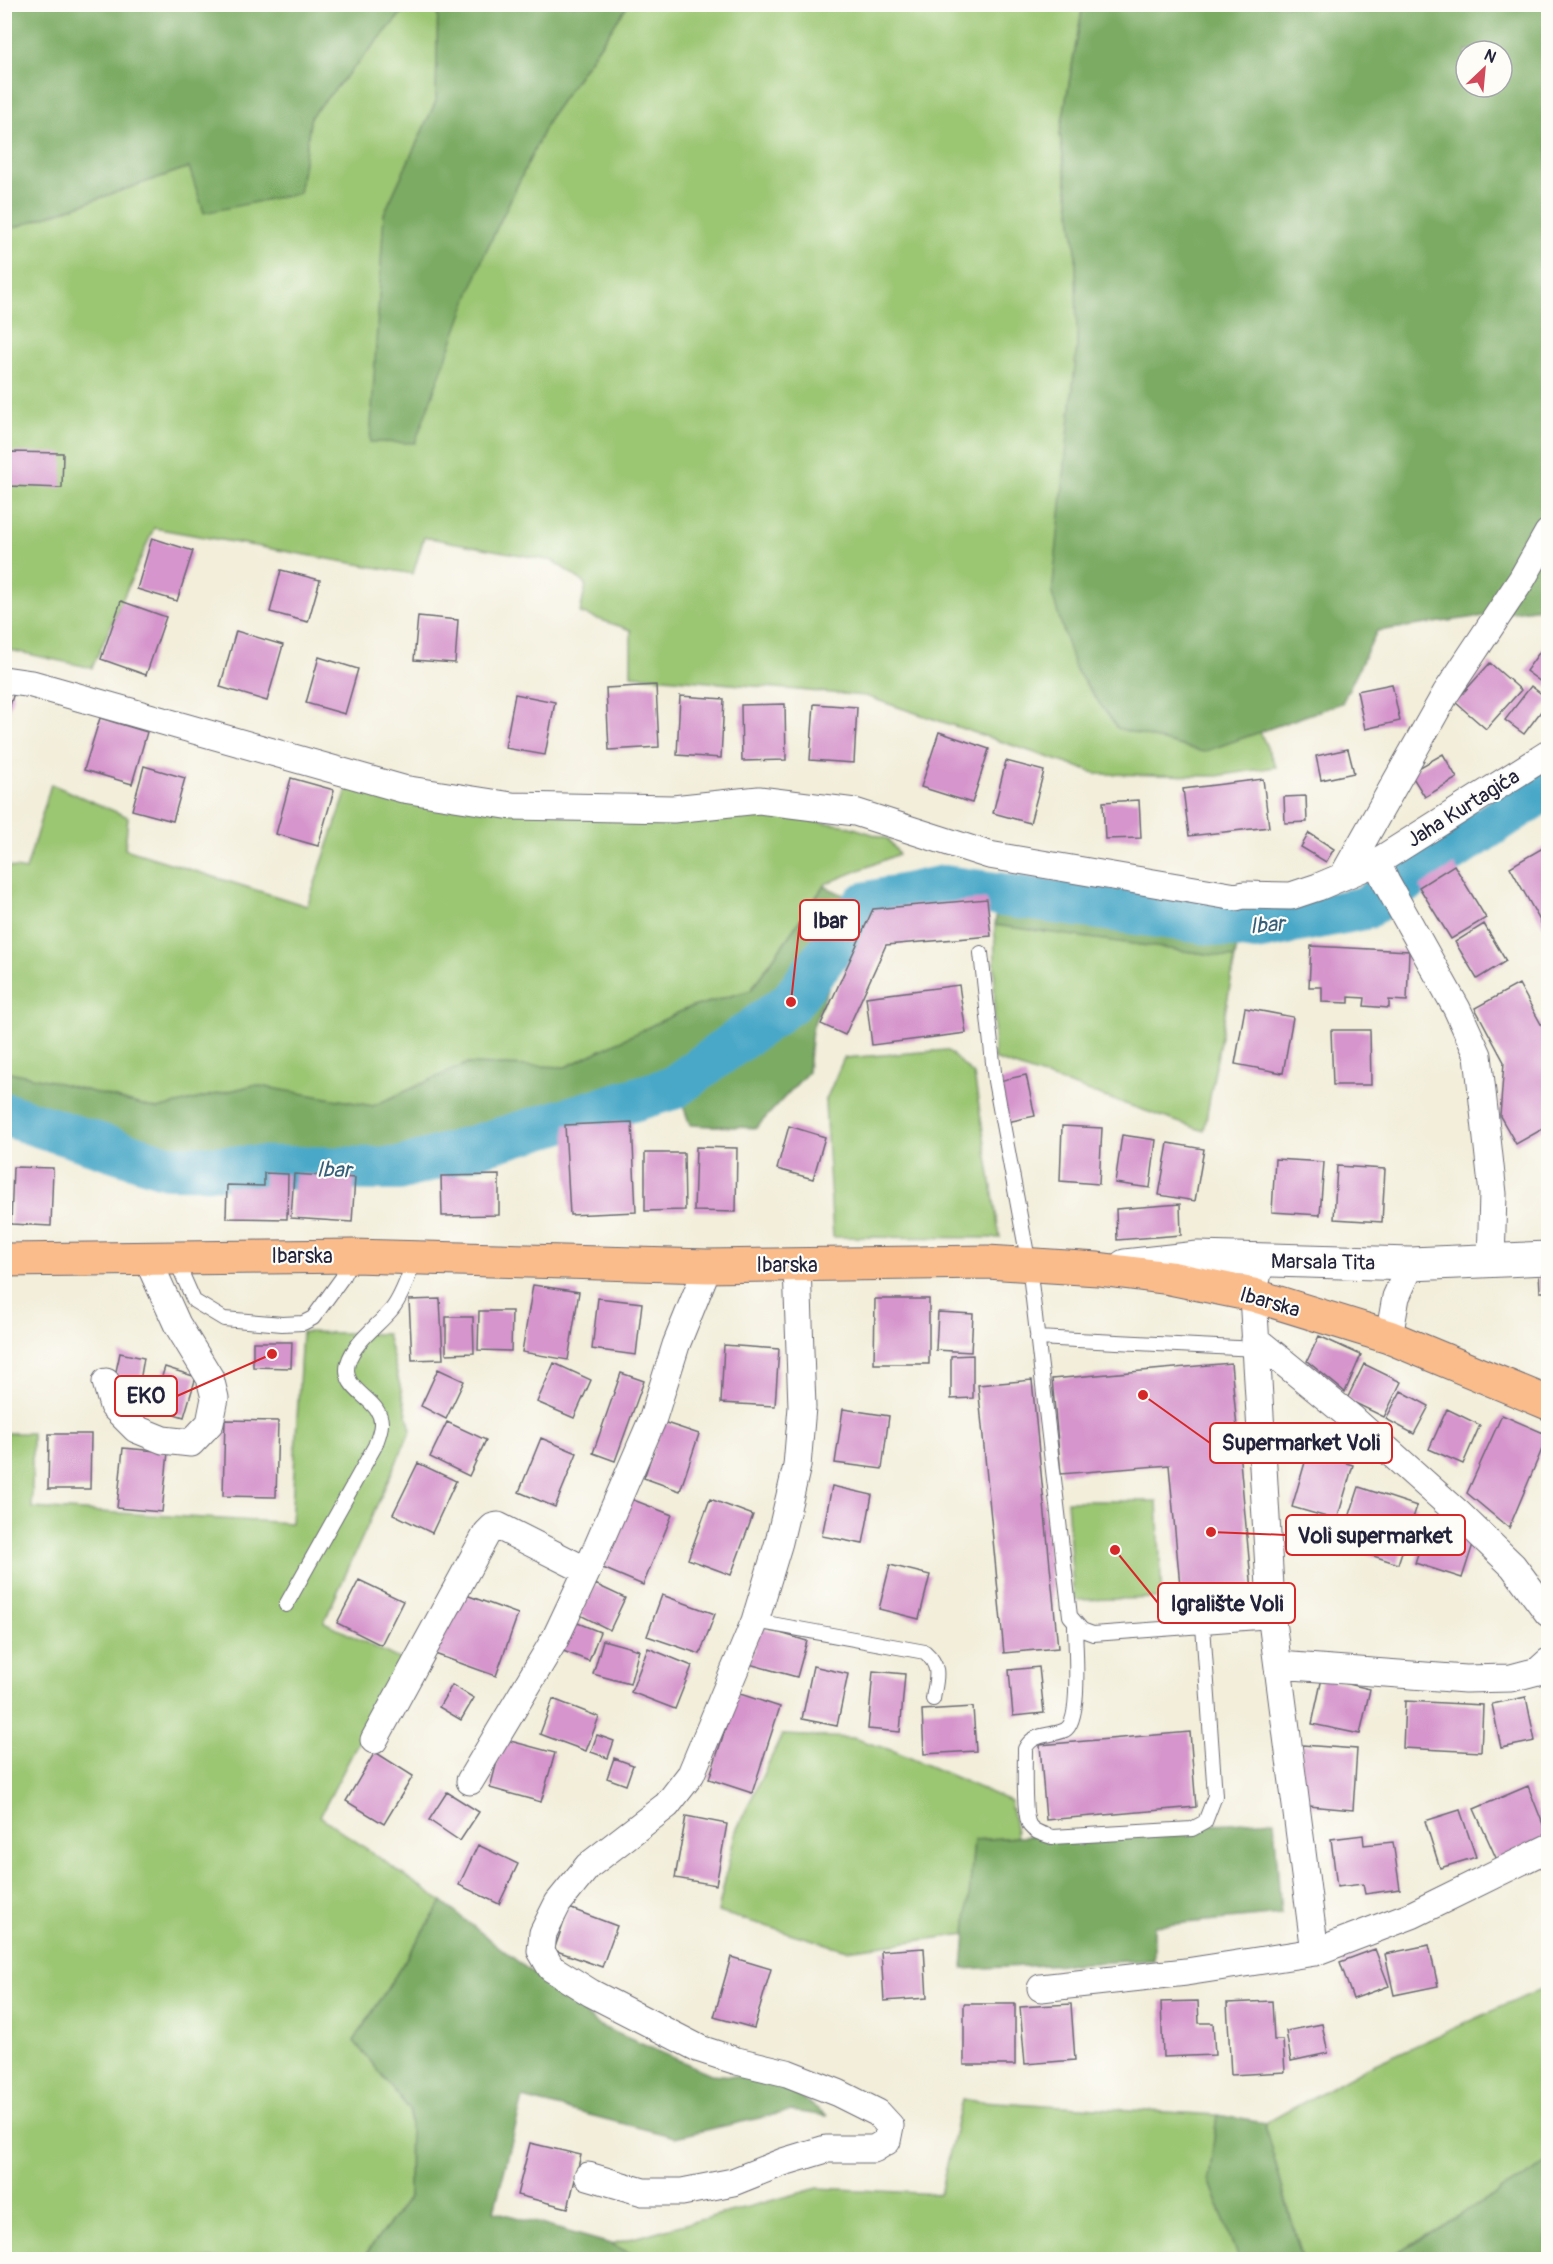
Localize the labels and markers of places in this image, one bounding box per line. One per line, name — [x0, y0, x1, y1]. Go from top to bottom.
callout: Ibar — [800, 900, 859, 940]
callout: EKO — [115, 1376, 177, 1416]
callout: Supermarket Voli — [1210, 1423, 1392, 1463]
callout: Voli supermarket — [1286, 1515, 1465, 1555]
callout: Igralište Voli — [1158, 1583, 1295, 1623]

